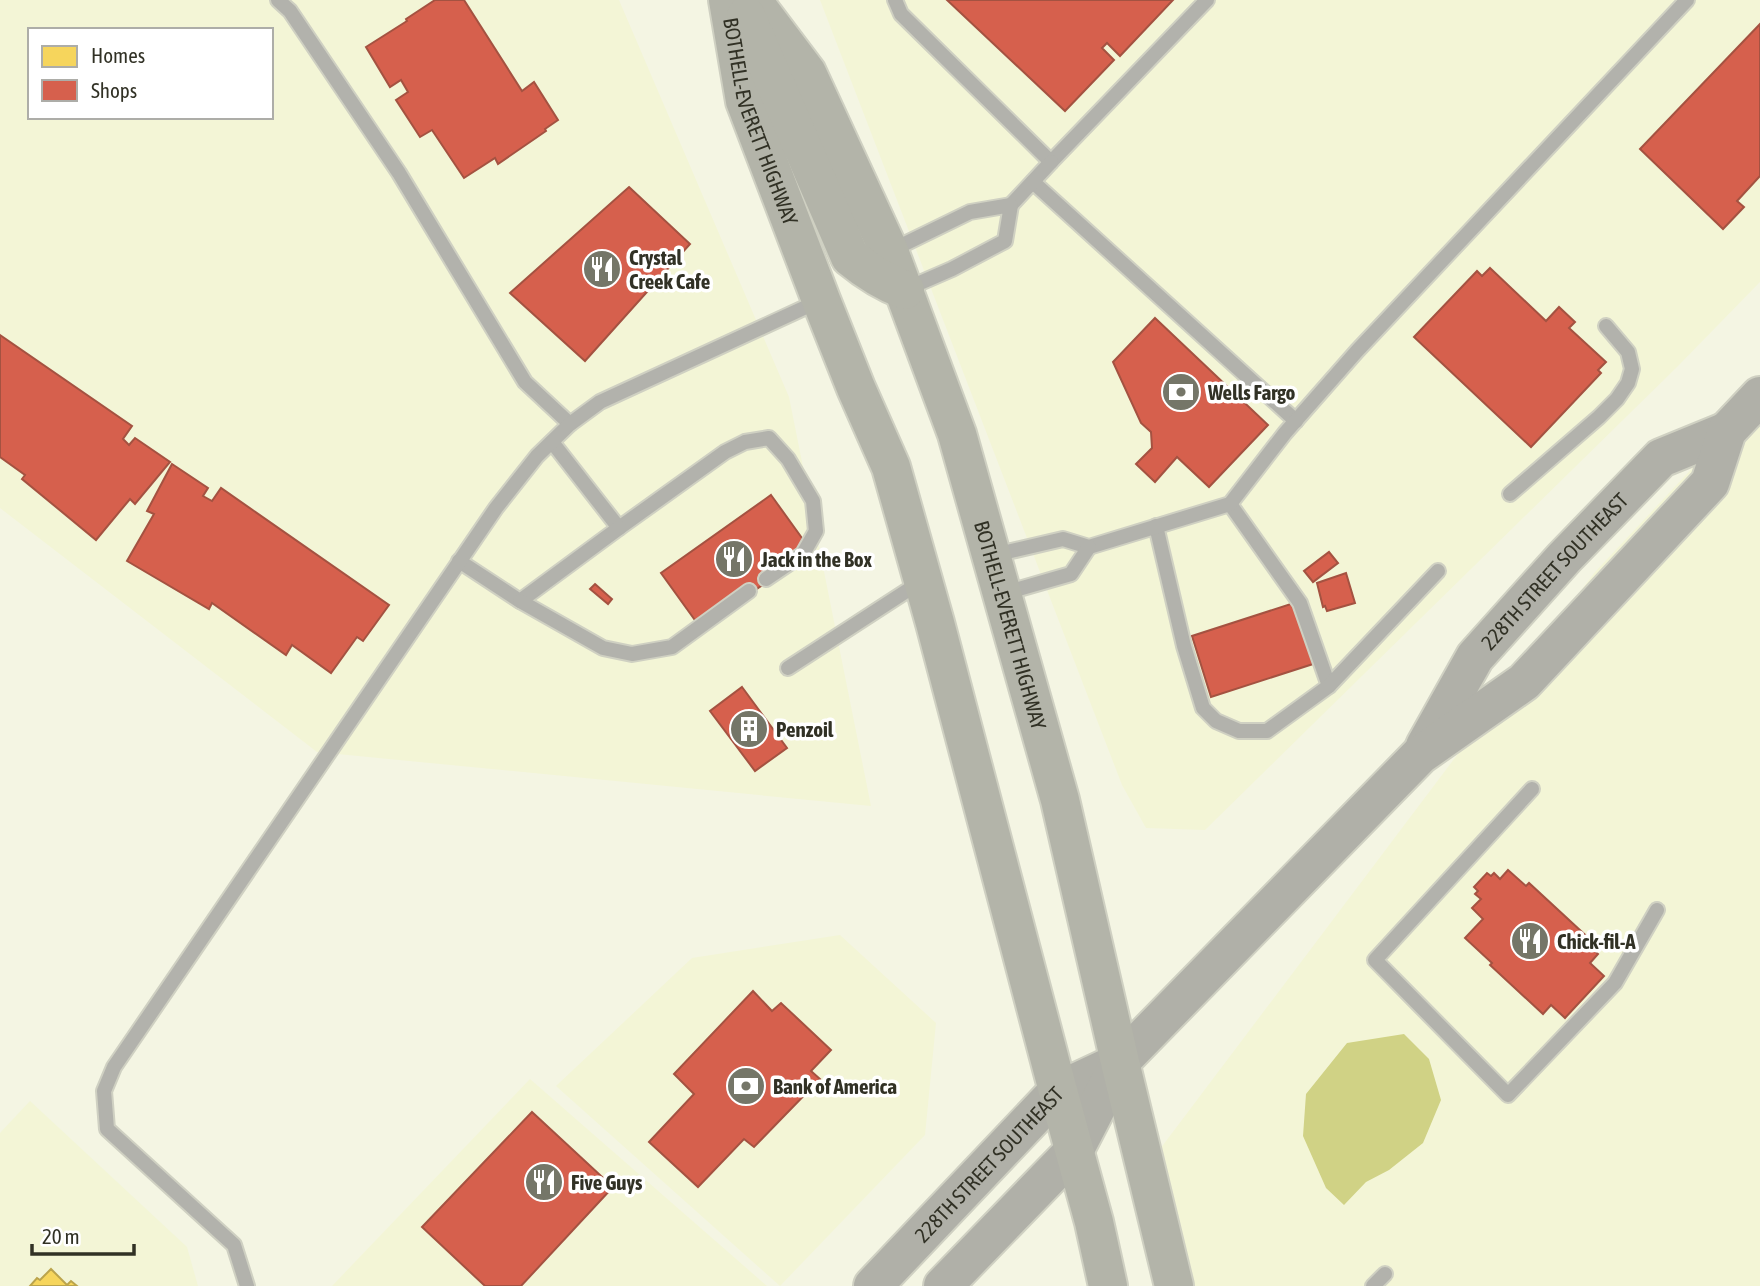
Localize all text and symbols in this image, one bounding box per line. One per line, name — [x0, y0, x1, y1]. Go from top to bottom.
street label: BOTHELL-EVERETT HIGHWAY — [719, 16, 803, 229]
legend — [28, 28, 273, 119]
text: Homes — [91, 43, 145, 67]
text: Shops — [91, 78, 137, 102]
place label: Crystal Creek Cafe — [629, 245, 710, 293]
restaurant icon: Crystal Creek Cafe — [581, 248, 623, 290]
bank icon: Wells Fargo — [1160, 371, 1202, 413]
place label: Wells Fargo — [1207, 380, 1296, 404]
street label: 228TH STREET SOUTHEAST — [1476, 488, 1633, 654]
street label: BOTHELL-EVERETT HIGHWAY — [970, 518, 1052, 733]
restaurant icon: Jack in the Box — [713, 538, 755, 580]
place label: Jack in the Box — [760, 547, 873, 571]
building icon: Penzoil — [728, 708, 770, 750]
place label: Penzoil — [776, 717, 834, 741]
restaurant icon: Chick-fil-A — [1509, 920, 1551, 962]
place label: Chick-fil-A — [1557, 929, 1636, 953]
bank icon: Bank of America — [725, 1065, 767, 1107]
place label: Bank of America — [773, 1074, 897, 1098]
street label: 228TH STREET SOUTHEAST — [909, 1082, 1068, 1247]
restaurant icon: Five Guys — [523, 1161, 565, 1203]
place label: Five Guys — [571, 1170, 643, 1194]
scale bar — [32, 1212, 133, 1256]
text: 20 m — [42, 1224, 80, 1248]

